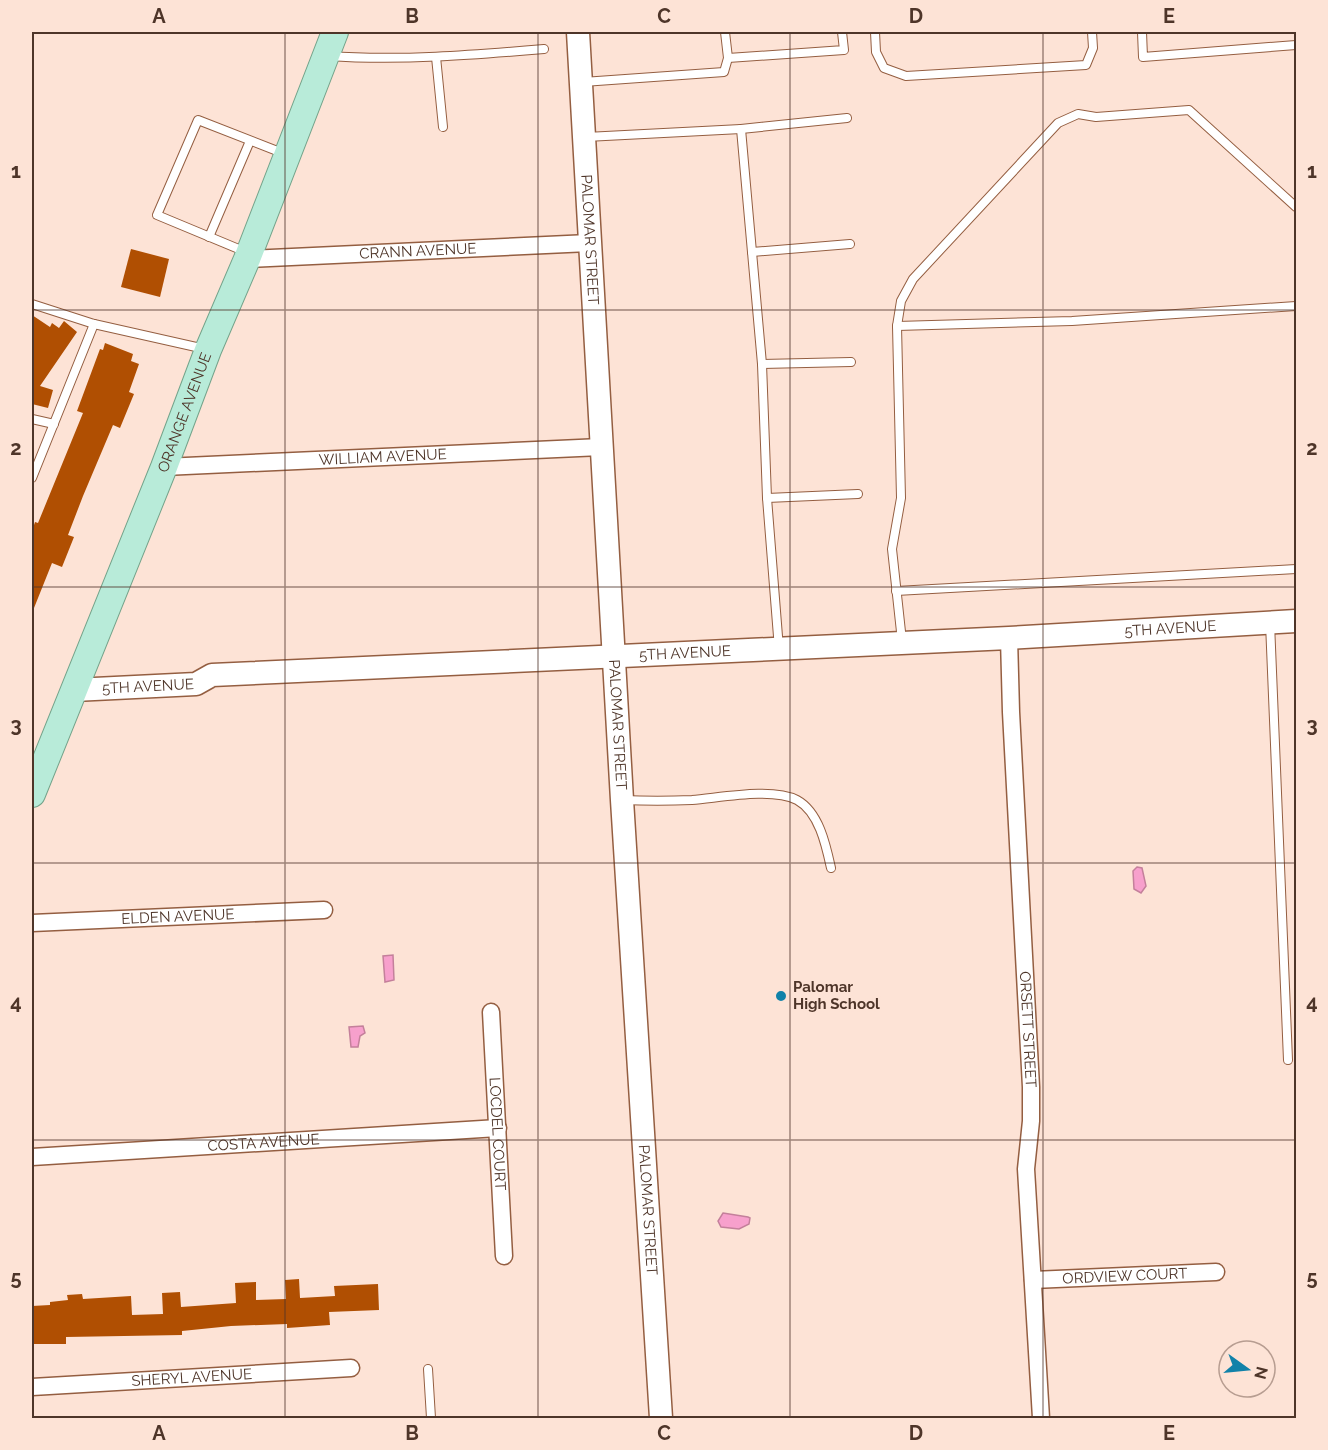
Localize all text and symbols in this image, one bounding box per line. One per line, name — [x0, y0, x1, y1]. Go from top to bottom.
text: A — [152, 4, 166, 28]
text: B — [405, 4, 419, 28]
text: C — [657, 4, 671, 28]
text: D — [909, 4, 923, 28]
text: E — [1163, 4, 1175, 28]
text: 1 — [11, 159, 21, 183]
text: 1 — [1307, 159, 1317, 183]
street label: PALOMAR STREET — [577, 174, 603, 305]
street label: CRANN AVENUE — [359, 239, 477, 263]
street label: ORANGE AVENUE — [154, 350, 215, 475]
text: 2 — [10, 436, 22, 460]
text: 2 — [1306, 436, 1318, 460]
street label: WILLIAM AVENUE — [318, 445, 447, 469]
street label: 5TH AVENUE — [1124, 617, 1217, 640]
street label: 5TH AVENUE — [639, 642, 731, 664]
street label: PALOMAR STREET — [605, 659, 630, 791]
street label: 5TH AVENUE — [102, 675, 194, 698]
text: 3 — [10, 713, 22, 737]
text: 3 — [1306, 713, 1318, 737]
street label: ELDEN AVENUE — [121, 905, 235, 928]
street label: ORSETT STREET — [1016, 971, 1040, 1088]
place label: Palomar High School — [793, 978, 880, 1013]
marker: Palomar High School — [774, 989, 788, 1003]
text: 4 — [10, 990, 22, 1014]
text: 4 — [1306, 990, 1318, 1014]
street label: LOCDEL COURT — [485, 1077, 509, 1191]
street label: COSTA AVENUE — [207, 1130, 320, 1155]
street label: PALOMAR STREET — [635, 1144, 661, 1276]
street label: ORDVIEW COURT — [1062, 1264, 1188, 1288]
text: 5 — [10, 1266, 22, 1290]
text: 5 — [1306, 1266, 1318, 1290]
north arrow — [1217, 1339, 1277, 1399]
text: N — [1250, 1364, 1272, 1381]
street label: SHERYL AVENUE — [131, 1365, 253, 1390]
text: A — [152, 1421, 166, 1445]
text: B — [405, 1421, 419, 1445]
text: C — [657, 1421, 671, 1445]
text: D — [909, 1421, 923, 1445]
text: E — [1163, 1421, 1175, 1445]

